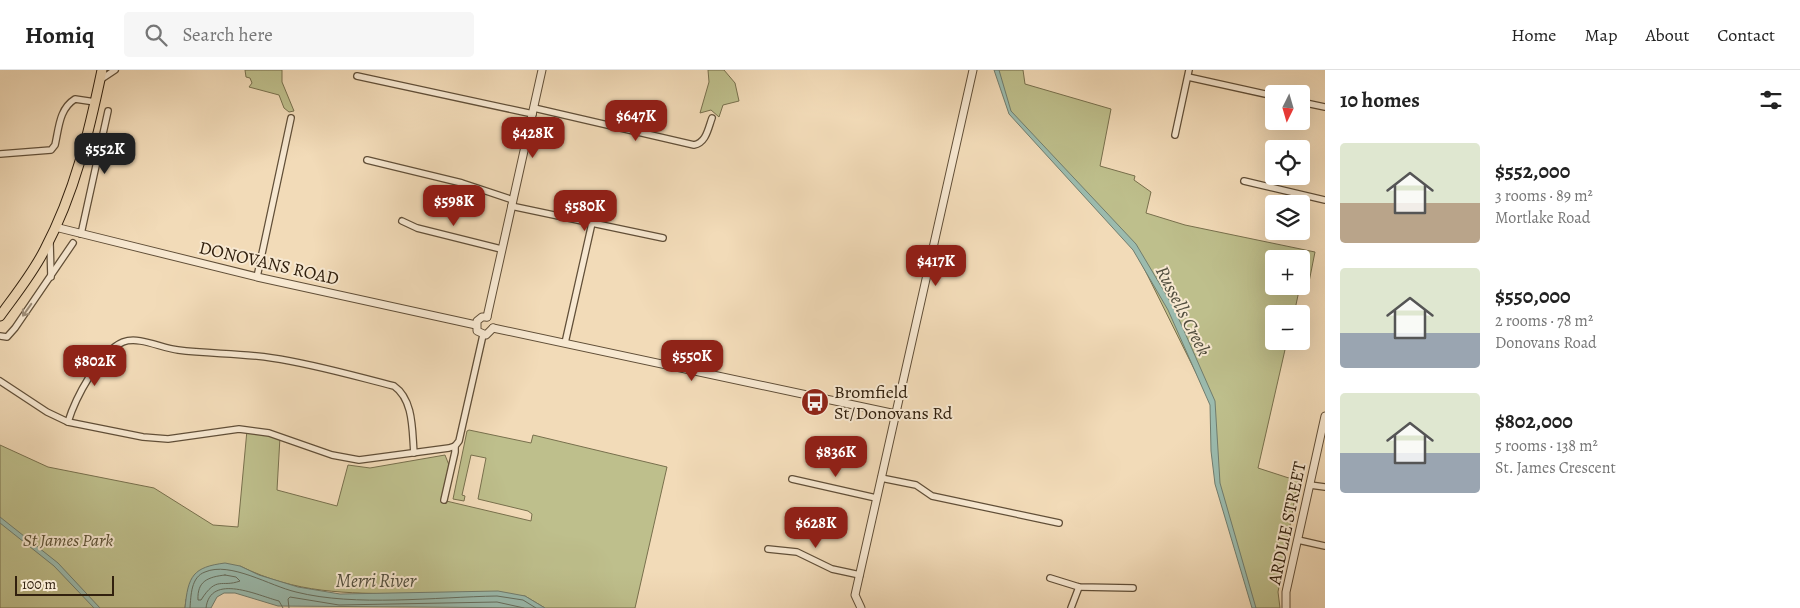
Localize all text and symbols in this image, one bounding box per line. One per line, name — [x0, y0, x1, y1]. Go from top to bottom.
search box — [124, 12, 474, 57]
text: Homiq — [25, 19, 94, 51]
icon: search — [142, 21, 170, 49]
text: Search here — [182, 22, 273, 48]
text: Home — [1511, 23, 1556, 47]
text: Map — [1584, 23, 1617, 47]
text: About — [1645, 23, 1689, 47]
text: Contact — [1717, 23, 1775, 47]
north arrow — [1265, 85, 1310, 130]
map controls — [1265, 85, 1310, 350]
text: 10 homes — [1340, 86, 1420, 114]
icon: filters — [1757, 86, 1785, 114]
pin: $647K — [601, 100, 671, 142]
text: $647K — [616, 105, 656, 127]
pin: $428K — [498, 116, 568, 159]
text: $428K — [513, 122, 553, 144]
pin: $552K — [70, 132, 140, 175]
text: $552K — [85, 138, 125, 160]
button: locate — [1265, 140, 1310, 185]
text: $552,000 — [1495, 157, 1570, 185]
icon: home — [1380, 163, 1440, 223]
pin: $598K — [419, 184, 489, 227]
text: 3 rooms · 89 m² — [1495, 185, 1593, 207]
text: $598K — [434, 190, 474, 212]
pin: $580K — [550, 190, 620, 232]
text: $580K — [565, 195, 605, 217]
button: layers — [1265, 195, 1310, 240]
text: Mortlake Road — [1495, 207, 1590, 229]
street label: DONOVANS ROAD — [197, 235, 341, 291]
pin: $417K — [901, 244, 971, 287]
text: $417K — [917, 250, 955, 272]
button: + — [1265, 250, 1310, 295]
water label: Russells Creek — [1149, 261, 1217, 361]
text: $550,000 — [1495, 282, 1571, 310]
icon: home — [1380, 288, 1440, 348]
one-way arrow — [22, 303, 32, 317]
button: − — [1265, 305, 1310, 350]
text: 2 rooms · 78 m² — [1495, 310, 1593, 332]
text: Donovans Road — [1495, 332, 1597, 354]
pin: $550K — [657, 340, 727, 382]
pin: $802K — [60, 344, 130, 387]
text: $550K — [672, 345, 712, 367]
text: $802K — [74, 350, 116, 372]
place label: Bromfield St/Donovans Rd — [834, 380, 953, 425]
bus stop icon: Bromfield St/Donovans Rd — [800, 387, 830, 417]
text: $802,000 — [1495, 407, 1573, 435]
icon: home — [1380, 413, 1440, 473]
text: 5 rooms · 138 m² — [1495, 435, 1598, 457]
pin: $836K — [801, 436, 871, 478]
text: $836K — [816, 441, 856, 463]
text: St. James Crescent — [1495, 457, 1616, 479]
street label: ARDLIE STREET — [1262, 459, 1312, 588]
pin: $628K — [781, 506, 851, 549]
text: $628K — [796, 512, 836, 534]
park label: St James Park — [23, 528, 113, 552]
water label: Merri River — [336, 568, 418, 594]
scale bar — [15, 573, 114, 596]
text: 100 m — [22, 575, 56, 594]

